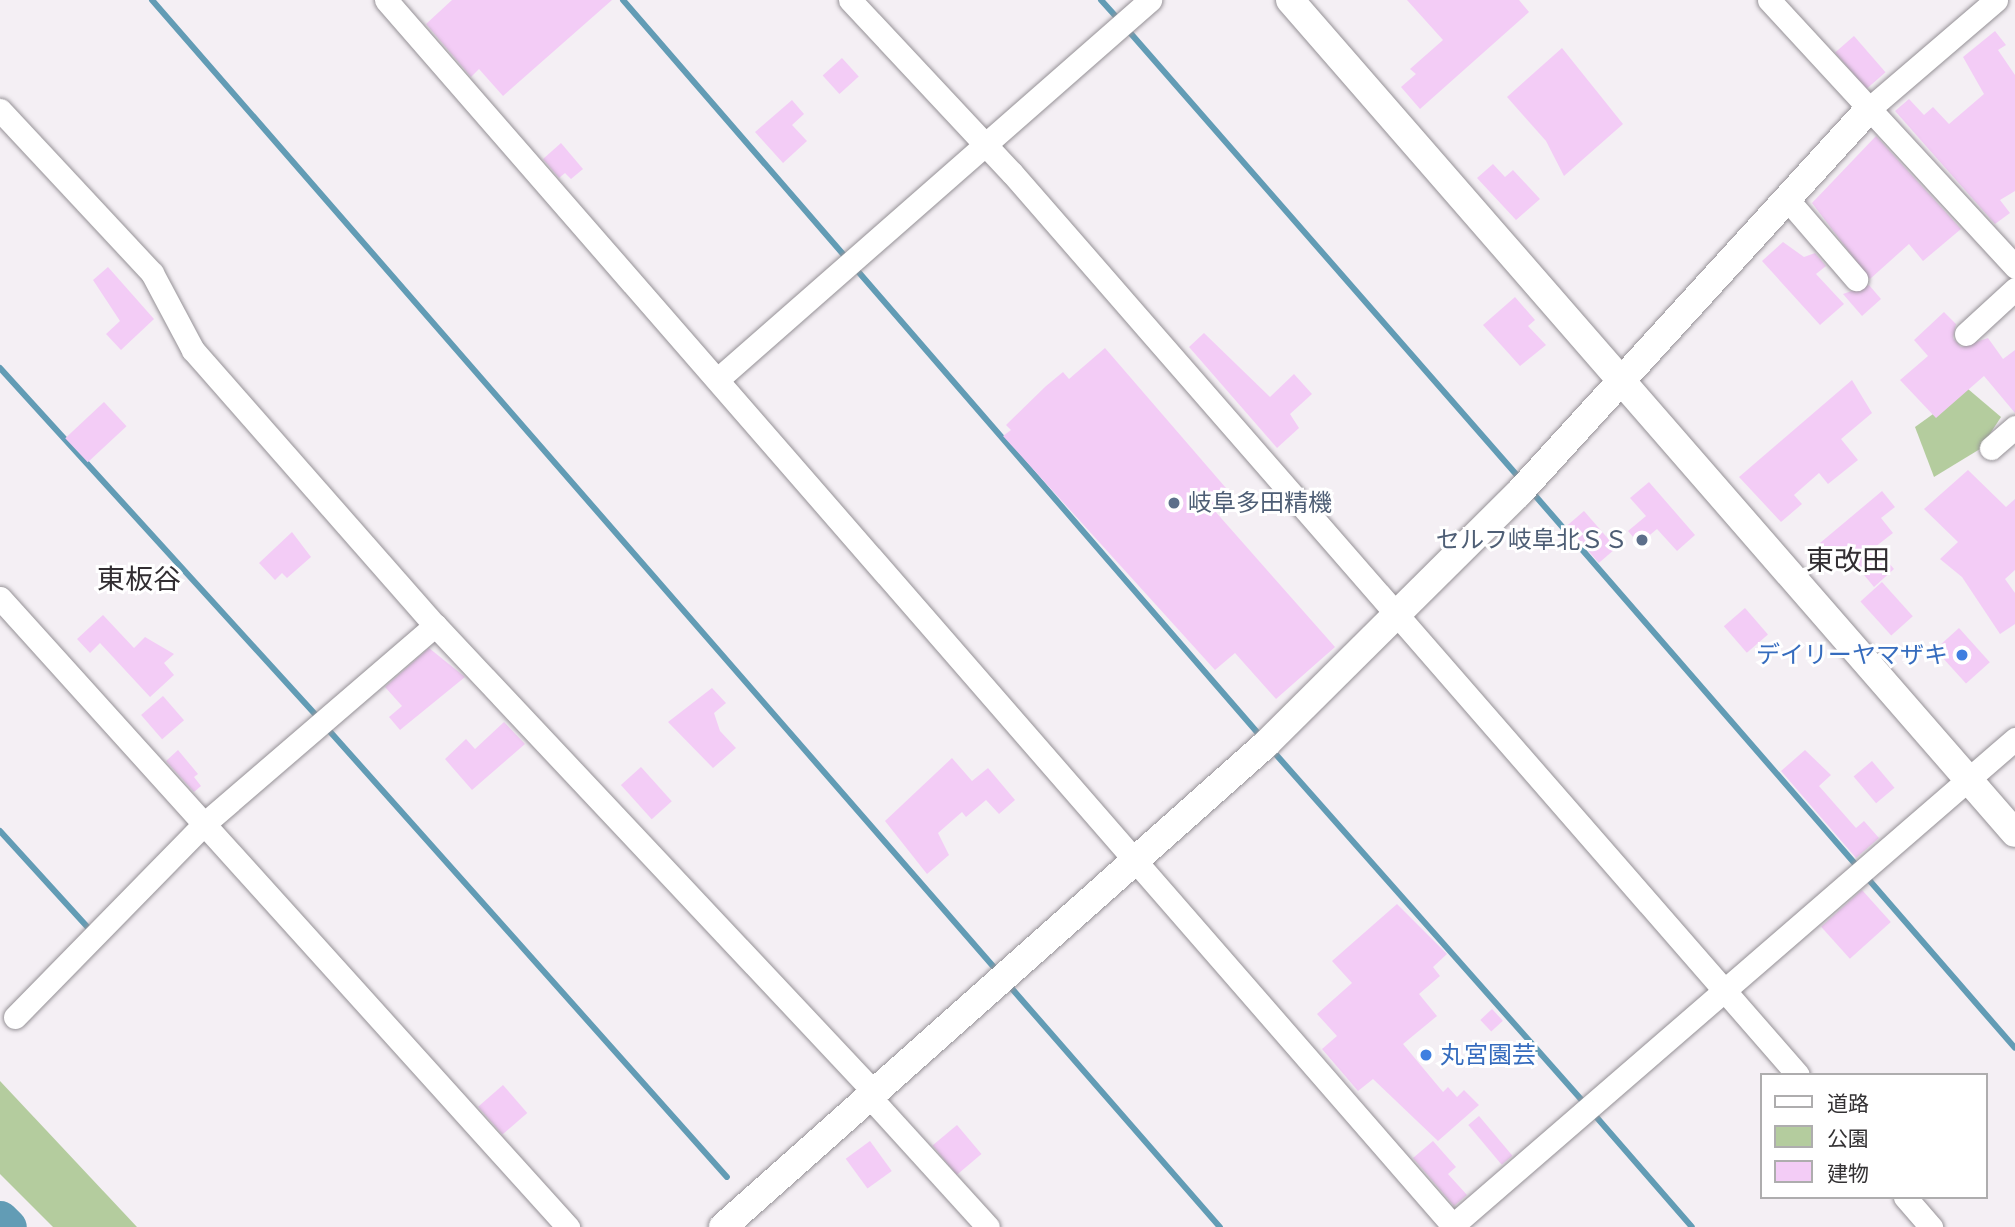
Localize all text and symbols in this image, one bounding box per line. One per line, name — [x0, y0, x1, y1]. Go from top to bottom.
place label: 岐阜多田精機 — [1188, 489, 1332, 517]
marker: 岐阜多田精機 — [1166, 495, 1182, 511]
place label: セルフ岐阜北ＳＳ — [1436, 526, 1628, 554]
marker: セルフ岐阜北ＳＳ — [1634, 532, 1650, 548]
district label: 東改田 — [1806, 543, 1890, 577]
district label: 東板谷 — [97, 562, 181, 596]
place label: デイリーヤマザキ — [1756, 641, 1948, 669]
marker: デイリーヤマザキ — [1954, 647, 1970, 663]
place label: 丸宮園芸 — [1440, 1041, 1536, 1069]
marker: 丸宮園芸 — [1418, 1047, 1434, 1063]
legend — [1759, 1073, 1987, 1199]
text: 道路 — [1827, 1090, 1869, 1117]
text: 公園 — [1827, 1125, 1869, 1152]
text: 建物 — [1827, 1160, 1869, 1187]

